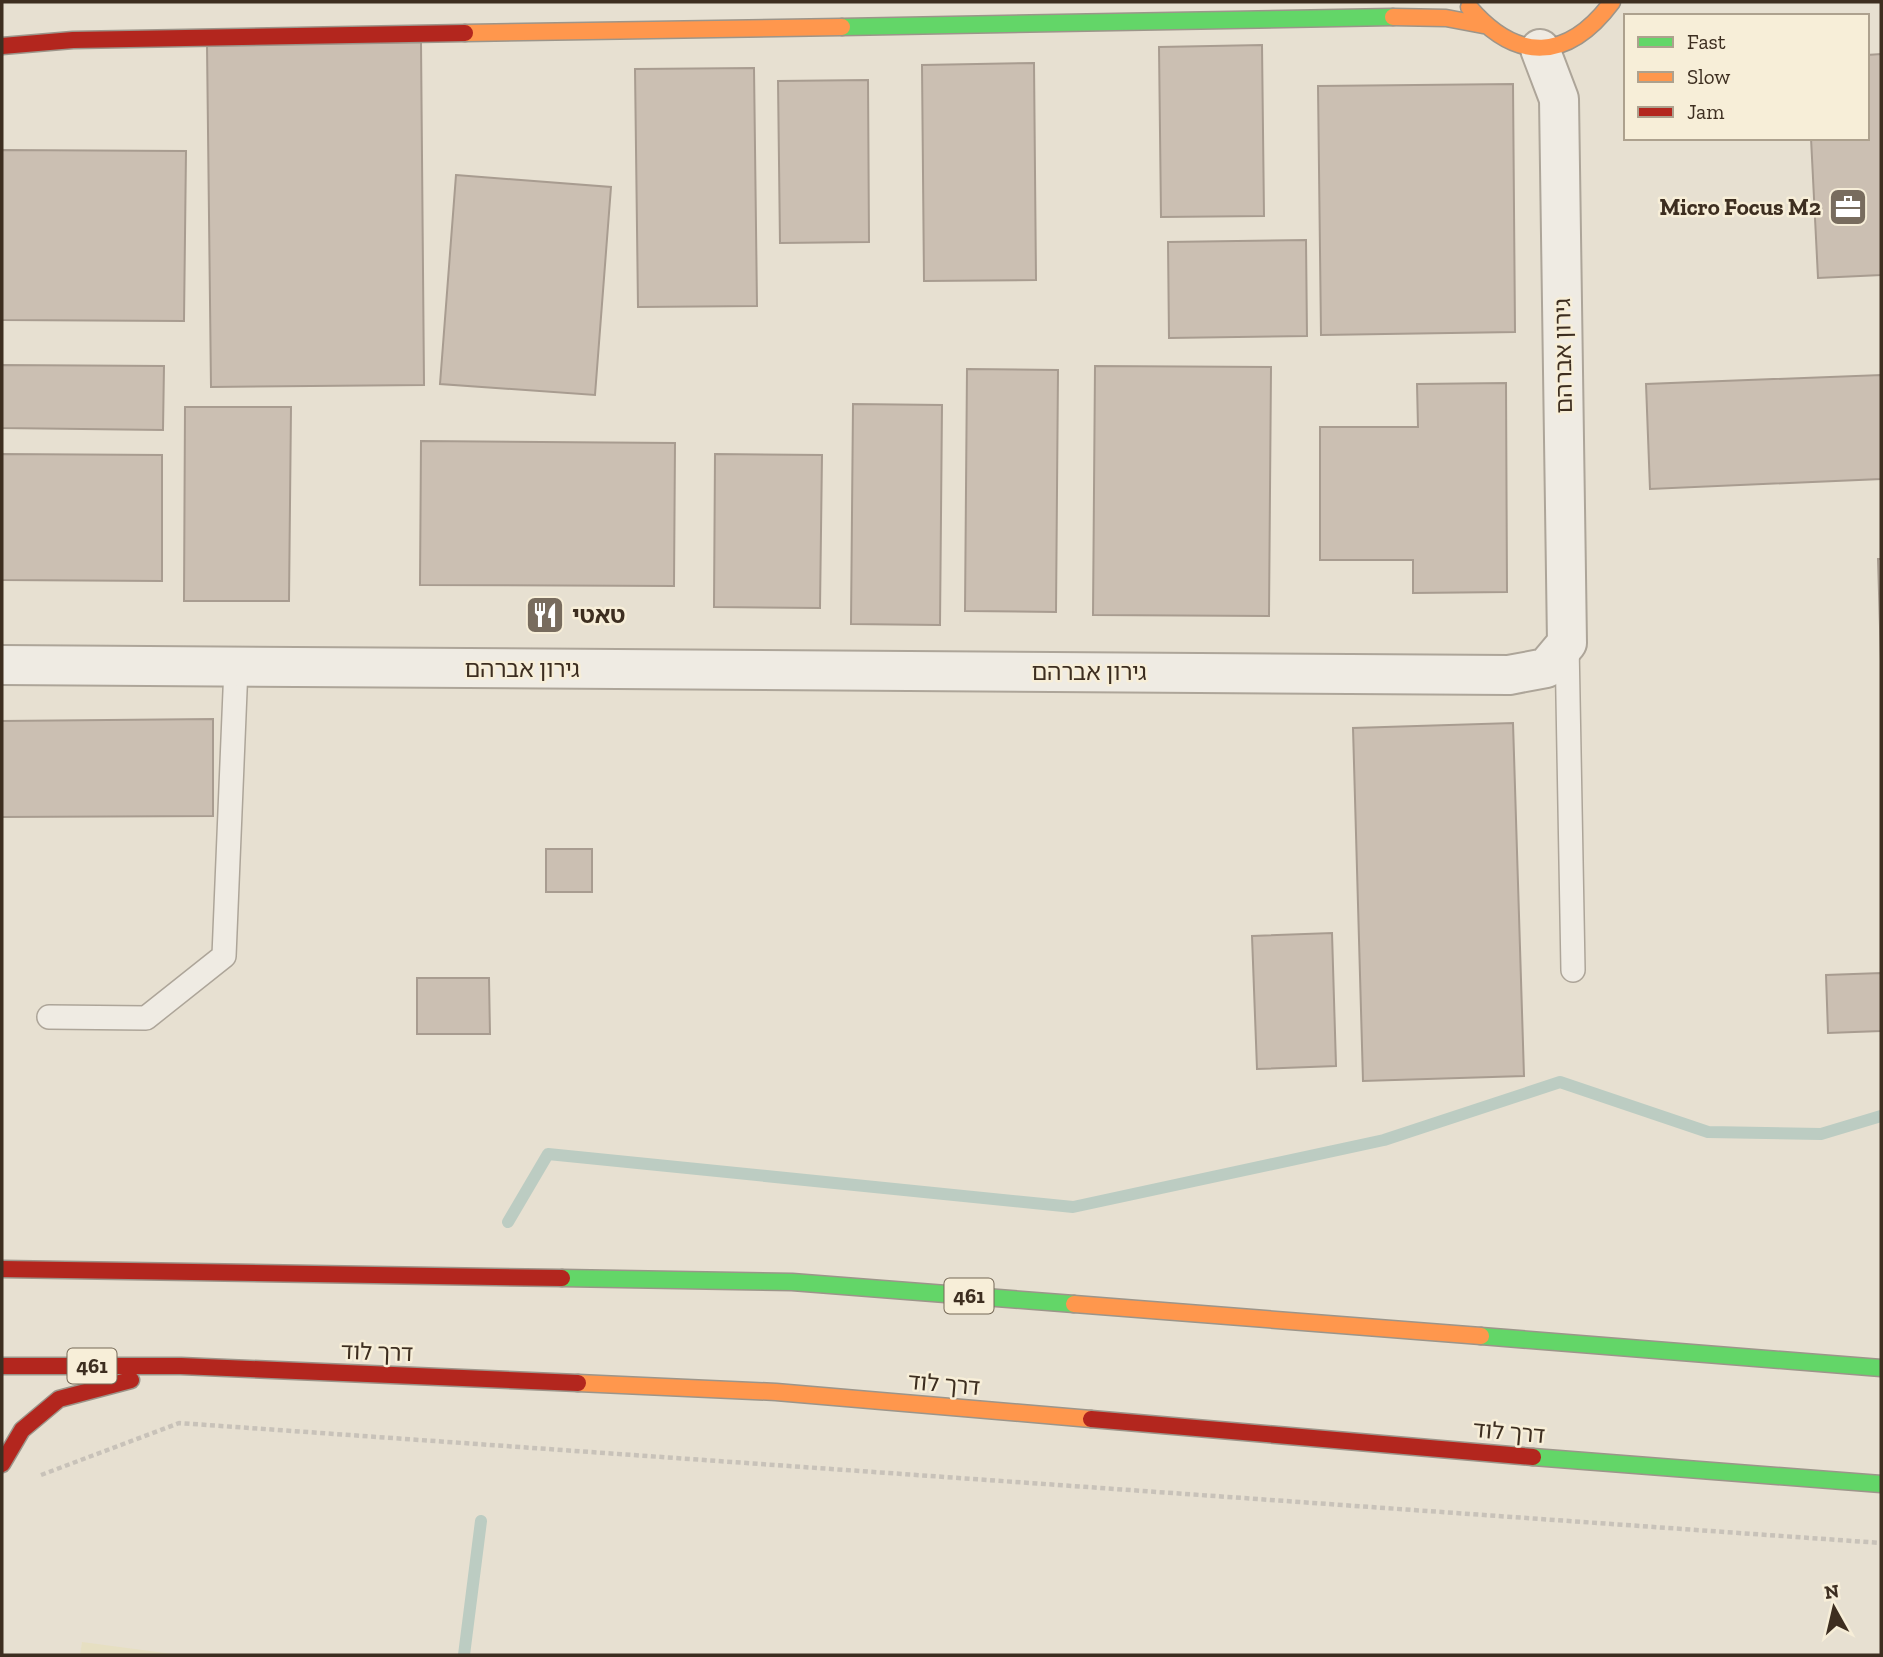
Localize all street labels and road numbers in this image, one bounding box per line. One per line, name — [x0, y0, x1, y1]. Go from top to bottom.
street label: גירון אברהם — [1548, 298, 1578, 414]
street label: גירון אברהם — [464, 655, 580, 683]
street label: גירון אברהם — [1031, 658, 1147, 686]
road number: 461 — [944, 1278, 993, 1314]
street label: דרך לוד — [340, 1337, 414, 1367]
road number: 461 — [68, 1348, 116, 1384]
street label: דרך לוד — [907, 1367, 981, 1401]
street label: דרך לוד — [1472, 1415, 1546, 1449]

